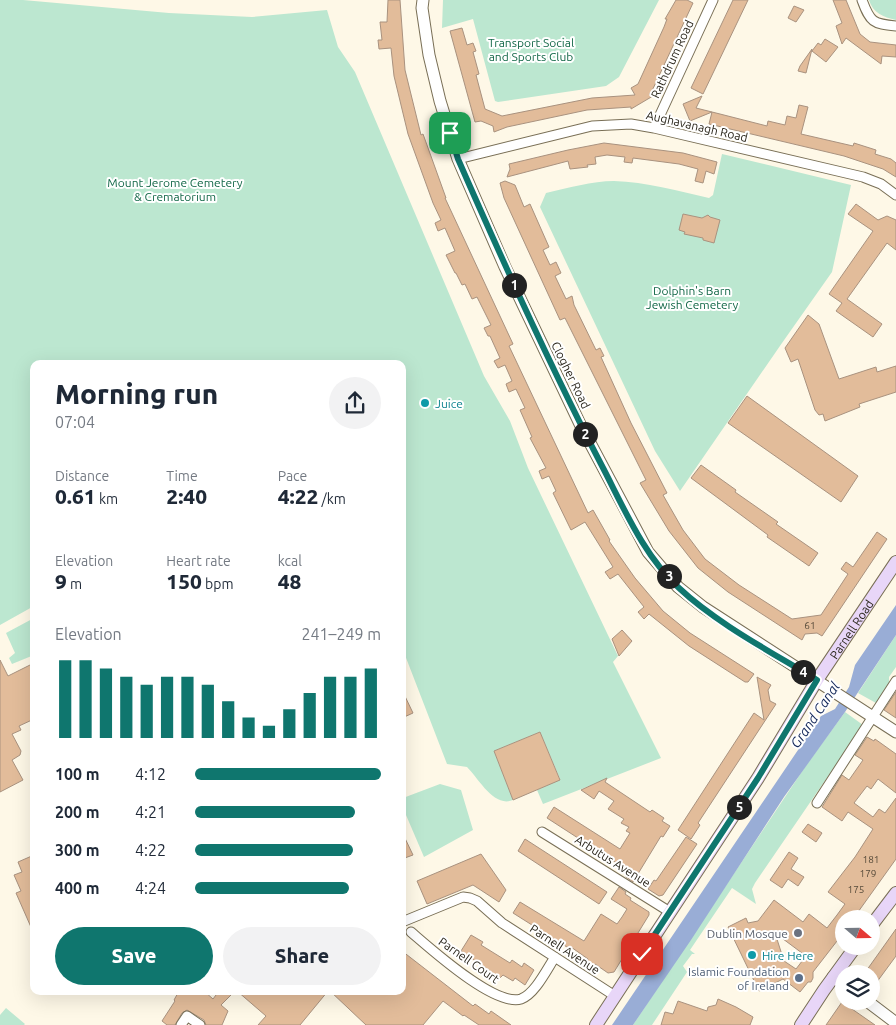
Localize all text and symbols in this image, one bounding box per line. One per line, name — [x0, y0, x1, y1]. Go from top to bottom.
street label: Rathdrum Road — [648, 18, 696, 100]
park label: Transport Social and Sports Club — [488, 36, 574, 63]
street label: Aughavanagh Road — [645, 108, 749, 144]
pin — [429, 112, 471, 154]
icon: arrive — [436, 119, 464, 147]
park label: Mount Jerome Cemetery & Crematorium — [107, 176, 243, 203]
pin: 1 — [502, 272, 526, 298]
text: 1 — [511, 277, 518, 293]
park label: Dolphin's Barn Jewish Cemetery — [646, 284, 738, 311]
street label: Clogher Road — [549, 339, 593, 411]
button: share — [329, 377, 381, 429]
text: Morning run — [55, 378, 218, 409]
marker: Juice — [419, 397, 431, 409]
place label: Juice — [435, 397, 463, 410]
text: 07:04 — [55, 413, 95, 431]
pin: 2 — [572, 422, 598, 446]
text: 2 — [582, 426, 589, 442]
text: Distance — [55, 468, 109, 484]
text: Time — [166, 468, 198, 484]
text: Pace — [278, 468, 307, 484]
text: 0.61 — [55, 484, 96, 508]
text: 2:40 — [166, 484, 207, 508]
text: 4:22 — [278, 484, 318, 508]
text: km — [96, 491, 118, 507]
text: /km — [318, 491, 346, 507]
text: Elevation — [55, 553, 113, 569]
text: Heart rate — [166, 553, 231, 569]
text: kcal — [278, 553, 302, 569]
pin: 3 — [656, 564, 682, 588]
text: 3 — [666, 568, 673, 584]
text: 9 — [55, 569, 67, 593]
text: 150 — [166, 569, 202, 593]
text: 48 — [278, 569, 301, 593]
text: m — [67, 576, 82, 592]
text: bpm — [202, 576, 234, 592]
street label: Parnell Road — [827, 597, 875, 661]
house number: 61 — [804, 620, 816, 631]
text: Elevation — [55, 625, 122, 643]
text: 241–249 m — [301, 625, 381, 643]
pin: 4 — [790, 660, 816, 684]
text: 4 — [800, 664, 807, 680]
water label: Grand Canal — [787, 679, 843, 751]
text: 100 m — [55, 765, 100, 783]
text: 4:12 — [135, 765, 166, 783]
pin: 5 — [726, 794, 752, 820]
text: 5 — [736, 799, 743, 815]
text: 200 m — [55, 803, 100, 821]
text: 4:21 — [135, 803, 166, 821]
street label: Arbutus Avenue — [573, 833, 653, 889]
text: 300 m — [55, 841, 100, 859]
text: 4:22 — [135, 841, 166, 859]
house number: 181 — [863, 854, 879, 865]
house number: 179 — [860, 868, 876, 879]
text: 400 m — [55, 879, 100, 897]
text: 4:24 — [135, 879, 166, 897]
house number: 175 — [848, 884, 864, 895]
north arrow — [835, 910, 880, 955]
map controls — [835, 910, 880, 1010]
street label: Parnell Avenue — [528, 922, 602, 976]
button: Save — [55, 927, 213, 985]
button: Share — [223, 927, 381, 985]
place label: Dublin Mosque — [707, 927, 788, 940]
marker: Dublin Mosque — [792, 927, 804, 939]
pin — [621, 933, 663, 975]
street label: Parnell Court — [436, 934, 502, 986]
icon: check — [628, 940, 656, 968]
marker: Hire Here — [746, 949, 758, 961]
place label: Hire Here — [762, 949, 813, 962]
place label: Islamic Foundation of Ireland — [688, 965, 789, 992]
button: layers — [835, 965, 880, 1010]
marker: Islamic Foundation of Ireland — [793, 972, 805, 984]

